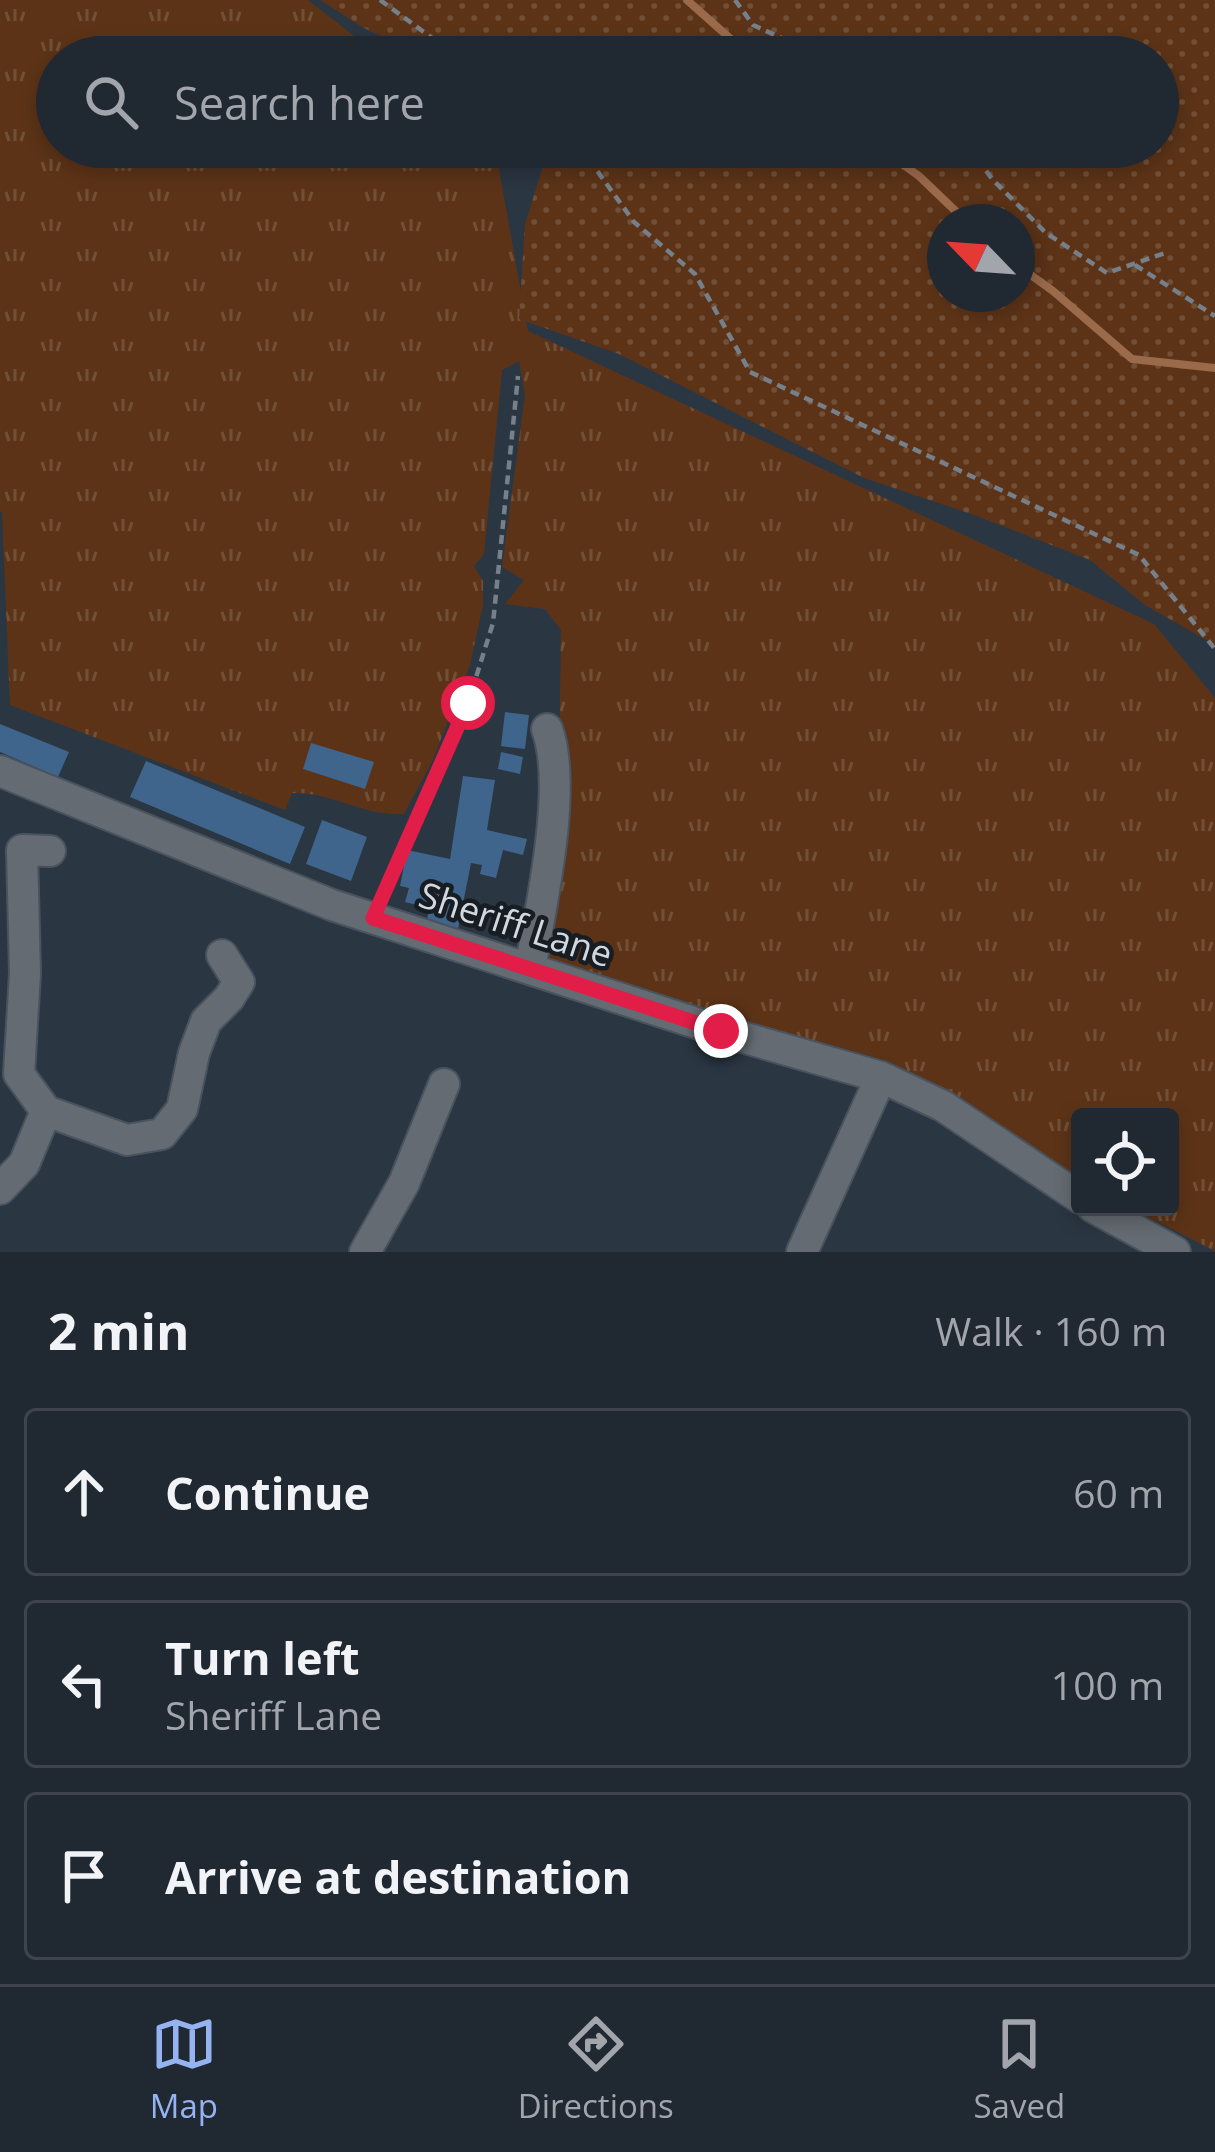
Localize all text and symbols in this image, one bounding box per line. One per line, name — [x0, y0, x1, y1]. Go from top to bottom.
search box — [36, 36, 1179, 168]
icon: search — [78, 69, 144, 135]
text: Search here — [174, 72, 425, 133]
north arrow — [927, 204, 1035, 312]
route start — [441, 676, 495, 730]
street label: Sheriff Lane — [413, 870, 619, 978]
route end — [694, 1004, 748, 1058]
map controls — [1071, 1108, 1179, 1216]
button: locate — [1071, 1108, 1179, 1216]
text: 2 min — [48, 1295, 190, 1365]
text: Walk · 160 m — [935, 1304, 1167, 1357]
icon: ahead — [51, 1459, 117, 1525]
text: Continue — [165, 1462, 370, 1523]
text: 60 m — [1073, 1466, 1164, 1519]
text: Turn left — [165, 1627, 360, 1688]
icon: left — [51, 1651, 117, 1717]
text: 100 m — [1051, 1658, 1164, 1711]
text: Sheriff Lane — [165, 1688, 382, 1741]
icon: arrive — [51, 1843, 117, 1909]
text: Arrive at destination — [165, 1846, 631, 1907]
tab: Map — [150, 2011, 218, 2128]
tab: Directions — [518, 2011, 674, 2128]
tab: Saved — [973, 2011, 1065, 2128]

